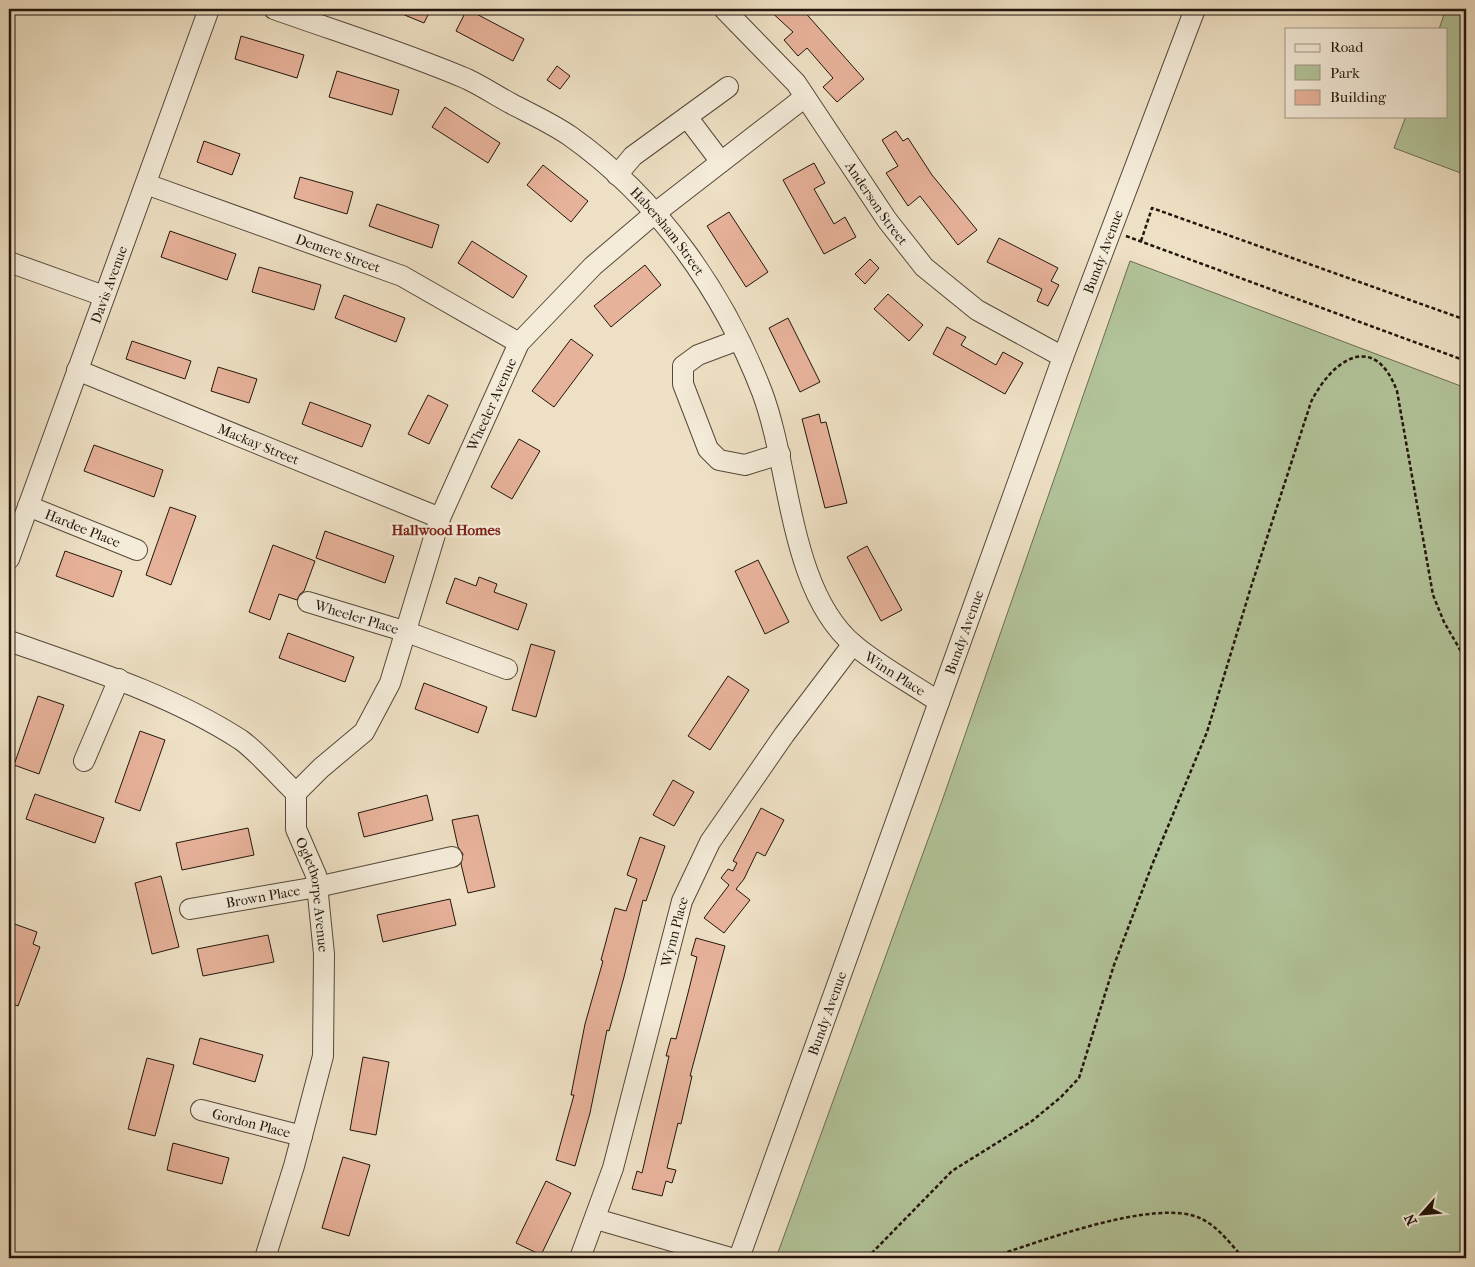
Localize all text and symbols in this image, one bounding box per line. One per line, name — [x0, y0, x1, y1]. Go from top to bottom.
legend — [1285, 28, 1448, 118]
text: Road — [1330, 38, 1364, 56]
text: Park — [1330, 64, 1360, 82]
text: Building — [1330, 88, 1387, 106]
street label: Anderson Street — [841, 157, 911, 249]
street label: Habersham Street — [626, 184, 708, 279]
street label: Bundy Avenue — [1080, 208, 1127, 296]
street label: Demere Street — [293, 230, 383, 277]
street label: Davis Avenue — [87, 243, 131, 326]
street label: Wheeler Avenue — [463, 355, 520, 455]
street label: Mackay Street — [215, 420, 301, 469]
street label: Hardee Place — [42, 506, 123, 551]
district label: Hallwood Homes — [392, 521, 501, 539]
street label: Bundy Avenue — [942, 588, 987, 677]
street label: Wheeler Place — [312, 596, 401, 638]
street label: Winn Place — [860, 648, 928, 700]
street label: Oglethorpe Avenue — [292, 835, 332, 953]
street label: Brown Place — [224, 882, 302, 912]
street label: Wynn Place — [657, 894, 692, 970]
street label: Bundy Avenue — [805, 969, 850, 1058]
street label: Gordon Place — [210, 1105, 292, 1142]
north arrow — [1398, 1190, 1448, 1240]
text: N — [1401, 1211, 1421, 1228]

